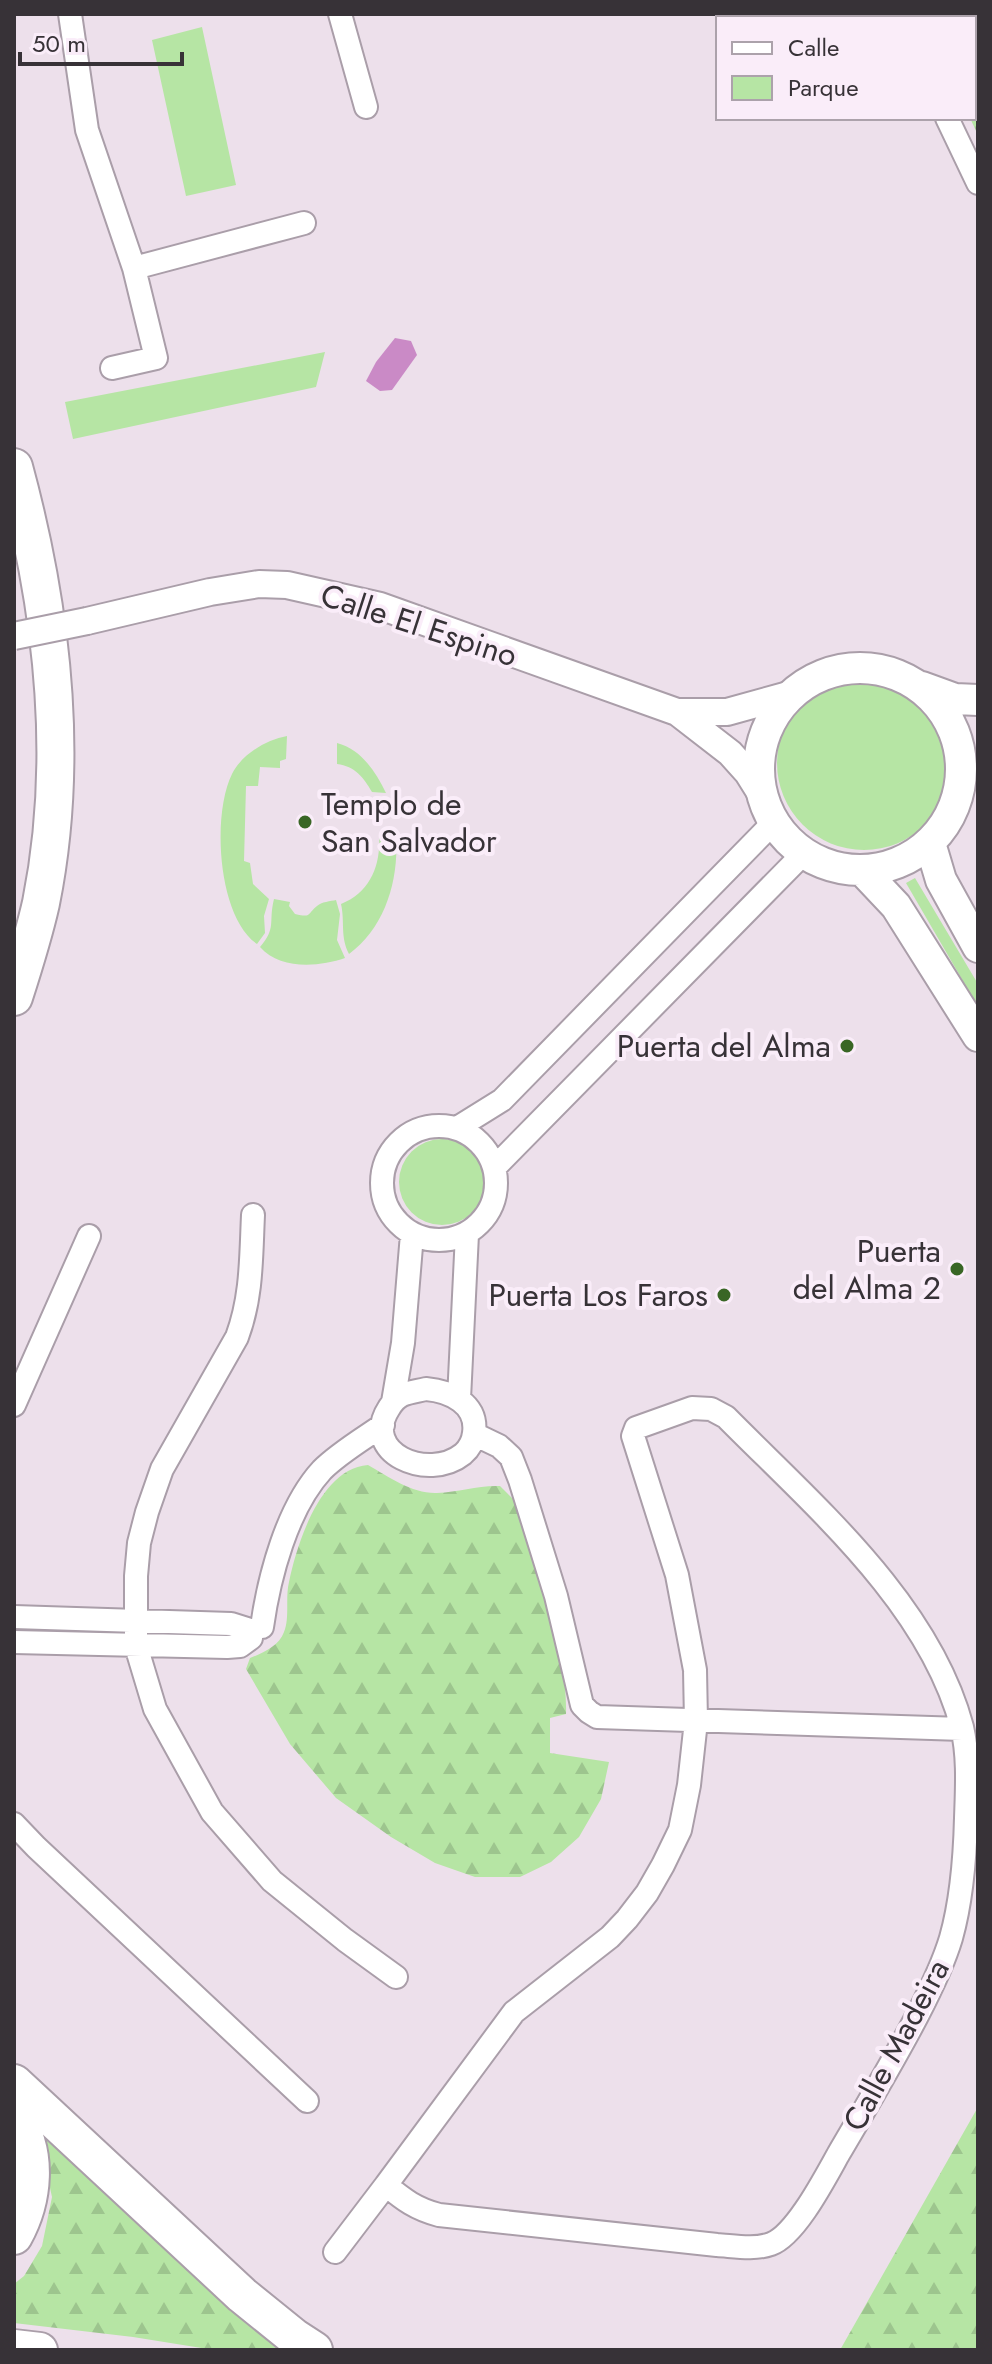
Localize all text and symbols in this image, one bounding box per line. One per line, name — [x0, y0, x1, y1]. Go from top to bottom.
scale bar — [20, 16, 182, 66]
legend — [716, 16, 976, 120]
text: 50 m — [32, 26, 86, 61]
text: Calle — [788, 30, 839, 65]
text: Parque — [788, 70, 859, 105]
street label: Calle El Espino — [315, 572, 523, 678]
place label: Templo de San Salvador — [321, 781, 497, 864]
marker: Templo de San Salvador — [296, 813, 314, 831]
place label: Puerta del Alma — [617, 1023, 831, 1069]
marker: Puerta del Alma — [838, 1037, 856, 1055]
place label: Puerta del Alma 2 — [793, 1228, 941, 1311]
marker: Puerta del Alma 2 — [948, 1260, 966, 1278]
place label: Puerta Los Faros — [489, 1272, 708, 1318]
marker: Puerta Los Faros — [715, 1286, 733, 1304]
street label: Calle Madeira — [831, 1951, 961, 2139]

